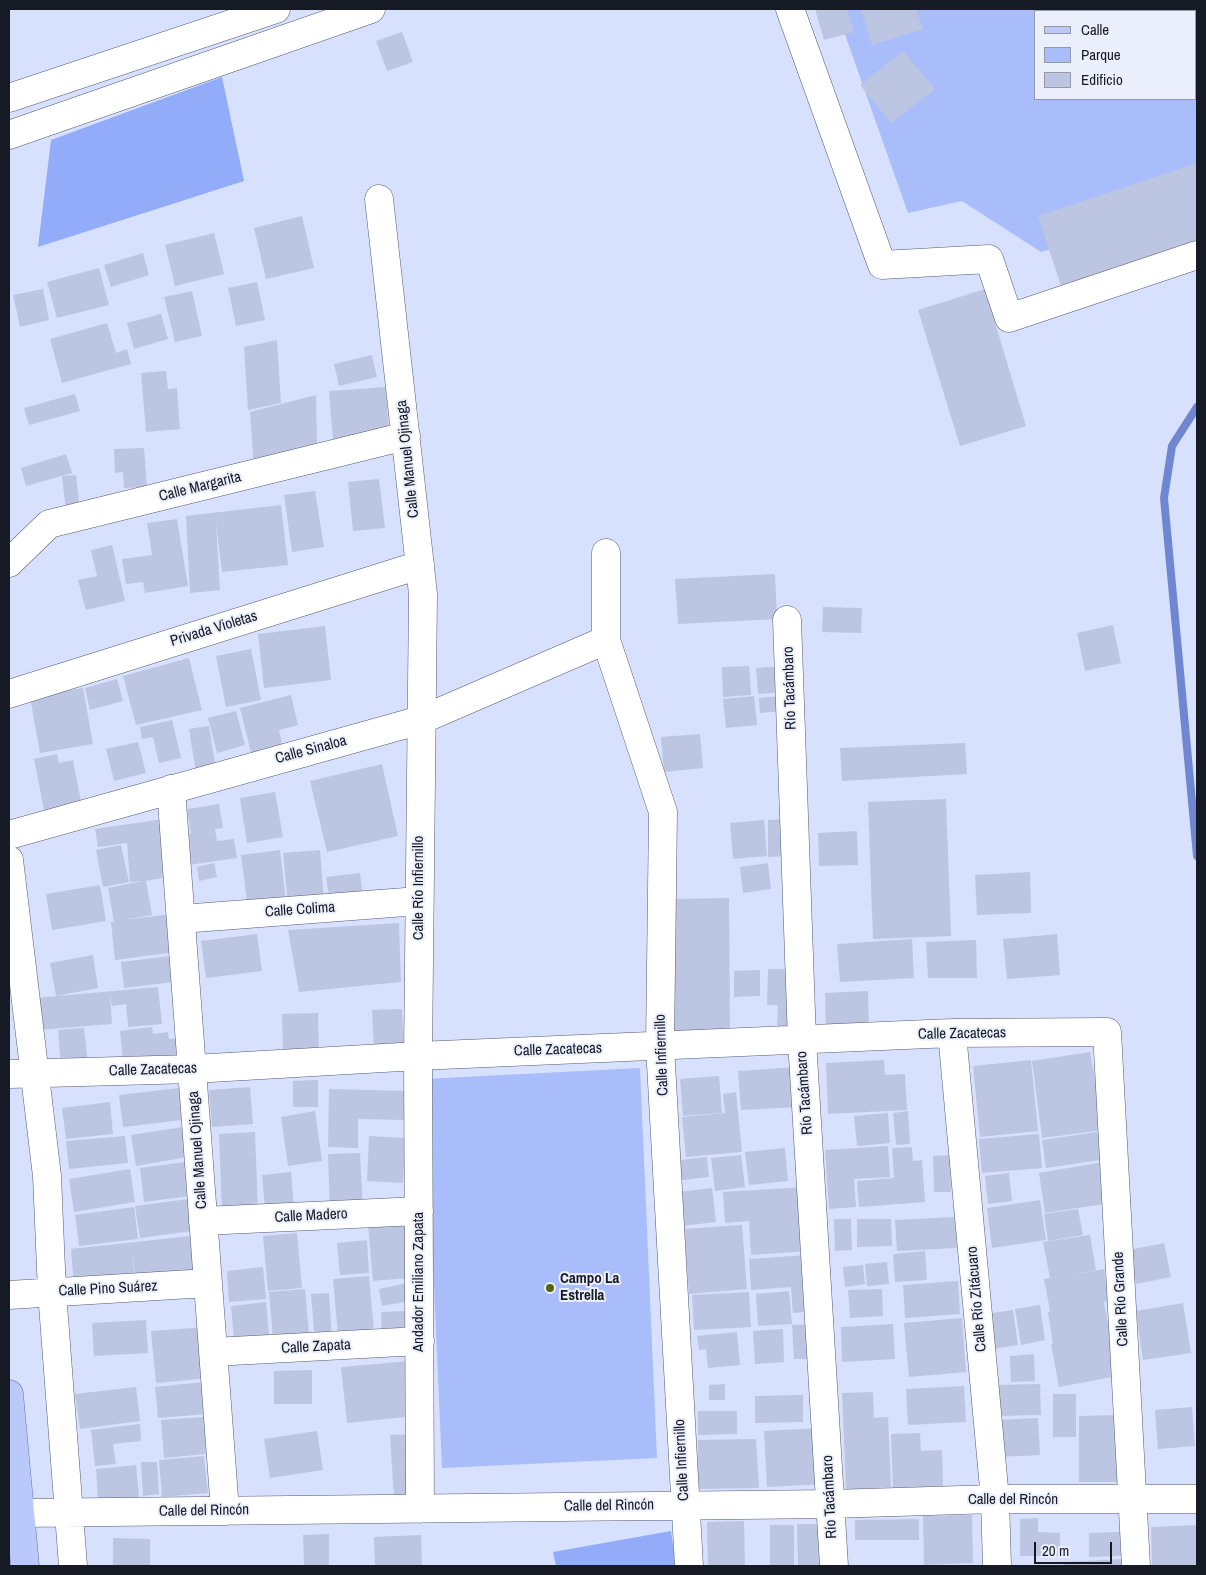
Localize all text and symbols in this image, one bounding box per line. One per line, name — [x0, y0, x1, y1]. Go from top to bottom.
legend — [1034, 10, 1196, 100]
text: Calle — [1081, 19, 1109, 40]
text: Parque — [1081, 44, 1121, 65]
text: Edificio — [1081, 69, 1123, 90]
street label: Calle Manuel Ojinaga — [393, 399, 423, 519]
street label: Calle Margarita — [157, 468, 243, 506]
street label: Privada Violetas — [168, 607, 260, 651]
street label: Río Tacámbaro — [780, 646, 800, 730]
street label: Calle Sinaloa — [273, 732, 349, 768]
street label: Calle Río Infiernillo — [410, 836, 428, 940]
street label: Calle Colima — [264, 899, 336, 921]
street label: Calle Infiernillo — [652, 1014, 672, 1096]
street label: Calle Zacatecas — [918, 1024, 1006, 1044]
street label: Calle Zacatecas — [514, 1039, 602, 1061]
street label: Río Tacámbaro — [793, 1051, 817, 1135]
street label: Calle Zacatecas — [109, 1059, 197, 1081]
street label: Calle Manuel Ojinaga — [185, 1090, 211, 1210]
street label: Calle Madero — [274, 1205, 348, 1227]
street label: Andador Emiliano Zapata — [410, 1212, 428, 1352]
street label: Calle Río Zitácuaro — [963, 1245, 991, 1353]
street label: Calle Río Grande — [1110, 1251, 1132, 1347]
place label: Campo La Estrella — [560, 1270, 619, 1305]
street label: Calle Pino Suárez — [58, 1277, 158, 1301]
marker: Campo La Estrella — [544, 1282, 556, 1294]
street label: Calle Zapata — [281, 1336, 351, 1358]
street label: Calle Infiernillo — [671, 1419, 693, 1501]
street label: Río Tacámbaro — [819, 1455, 841, 1539]
street label: Calle del Rincón — [968, 1491, 1058, 1509]
street label: Calle del Rincón — [564, 1496, 654, 1516]
street label: Calle del Rincón — [159, 1501, 249, 1521]
scale bar — [1036, 1532, 1114, 1564]
text: 20 m — [1042, 1540, 1069, 1561]

